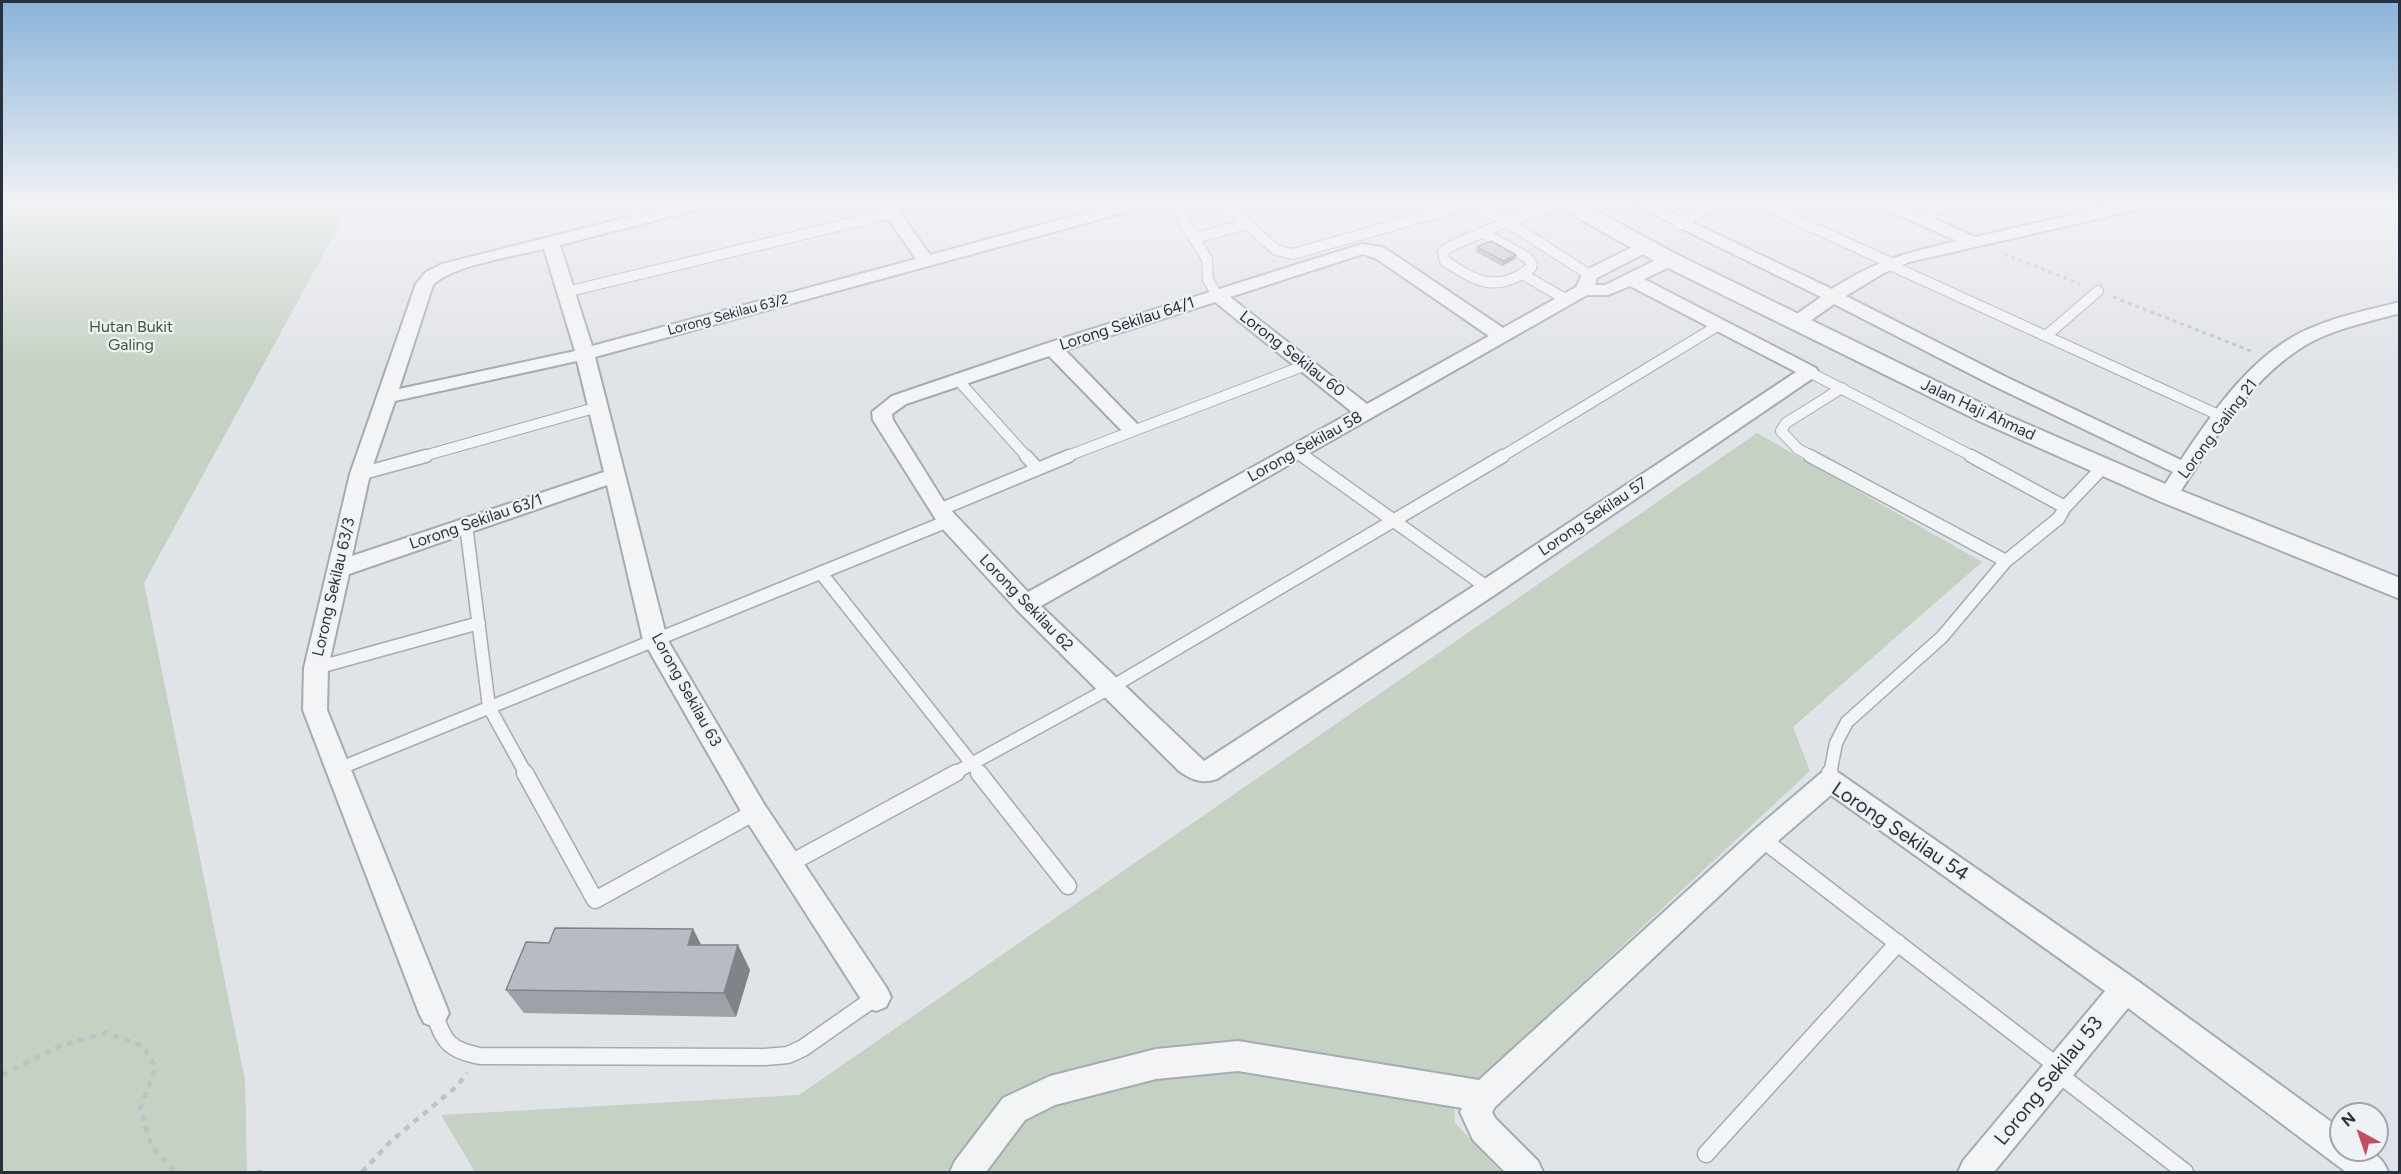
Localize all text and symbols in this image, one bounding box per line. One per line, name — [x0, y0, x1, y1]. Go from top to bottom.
street label: Lorong Sekilau 63/2 — [666, 291, 790, 339]
street label: Lorong Sekilau 64/1 — [1057, 293, 1197, 355]
street label: Lorong Sekilau 60 — [1235, 307, 1349, 401]
park label: Hutan Bukit Galing — [89, 317, 173, 355]
street label: Jalan Haji Ahmad — [1918, 375, 2038, 445]
street label: Lorong Galing 21 — [2174, 375, 2262, 483]
street label: Lorong Sekilau 58 — [1244, 408, 1366, 486]
street label: Lorong Sekilau 57 — [1535, 474, 1651, 560]
street label: Lorong Sekilau 63/1 — [407, 490, 545, 554]
street label: Lorong Sekilau 63/3 — [309, 516, 359, 658]
street label: Lorong Sekilau 62 — [975, 551, 1077, 655]
street label: Lorong Sekilau 63 — [647, 630, 725, 750]
street label: Lorong Sekilau 54 — [1827, 777, 1973, 887]
street label: Lorong Sekilau 53 — [1990, 1012, 2108, 1150]
north arrow — [2329, 1102, 2389, 1162]
text: N — [2338, 1108, 2359, 1131]

